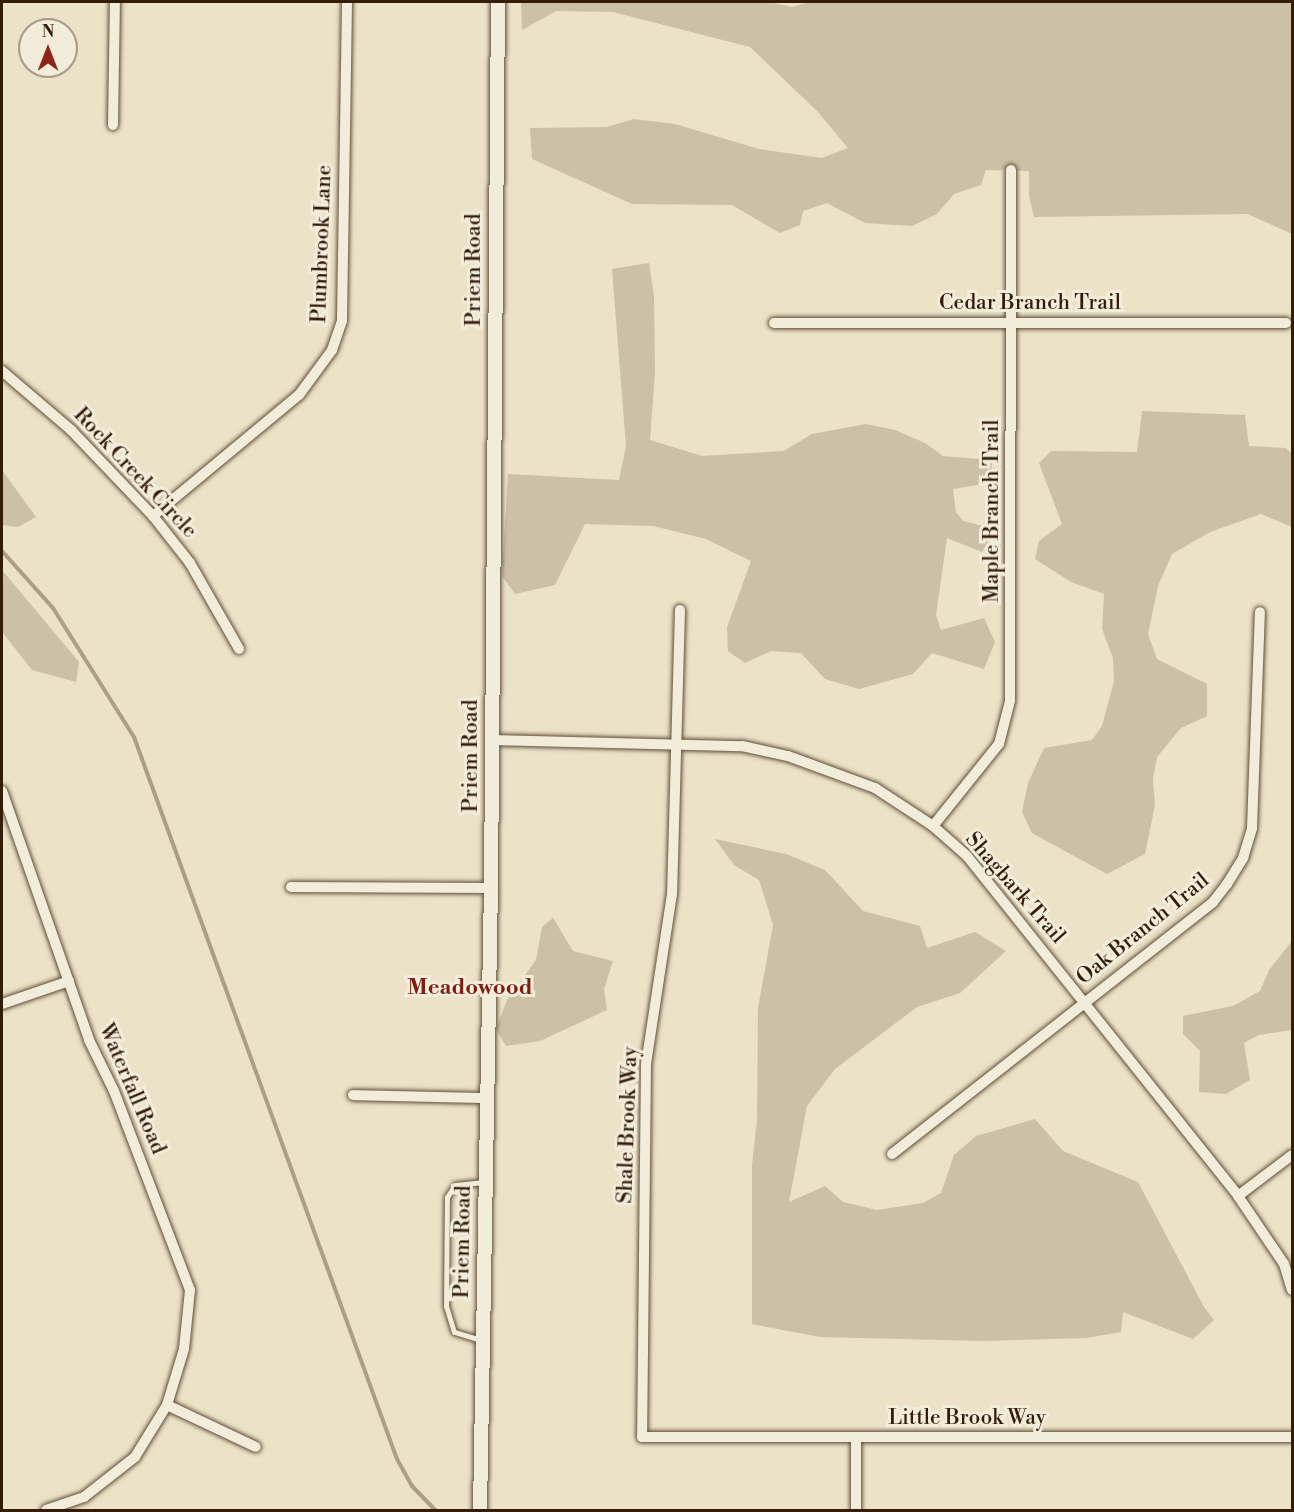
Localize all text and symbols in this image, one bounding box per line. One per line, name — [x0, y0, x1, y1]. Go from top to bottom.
north arrow — [18, 18, 78, 78]
text: N — [42, 22, 54, 42]
street label: Plumbrook Lane — [307, 164, 337, 324]
street label: Priem Road — [461, 214, 487, 326]
street label: Cedar Branch Trail — [939, 290, 1121, 316]
street label: Rock Creek Circle — [68, 402, 202, 544]
street label: Maple Branch Trail — [979, 419, 1005, 603]
street label: Priem Road — [458, 700, 484, 812]
street label: Shagbark Trail — [960, 827, 1070, 949]
street label: Oak Branch Trail — [1072, 868, 1214, 990]
district label: Meadowood — [407, 975, 533, 1001]
street label: Waterfall Road — [93, 1020, 171, 1158]
street label: Shale Brook Way — [613, 1046, 643, 1204]
street label: Priem Road — [449, 1185, 477, 1299]
street label: Little Brook Way — [888, 1405, 1046, 1431]

